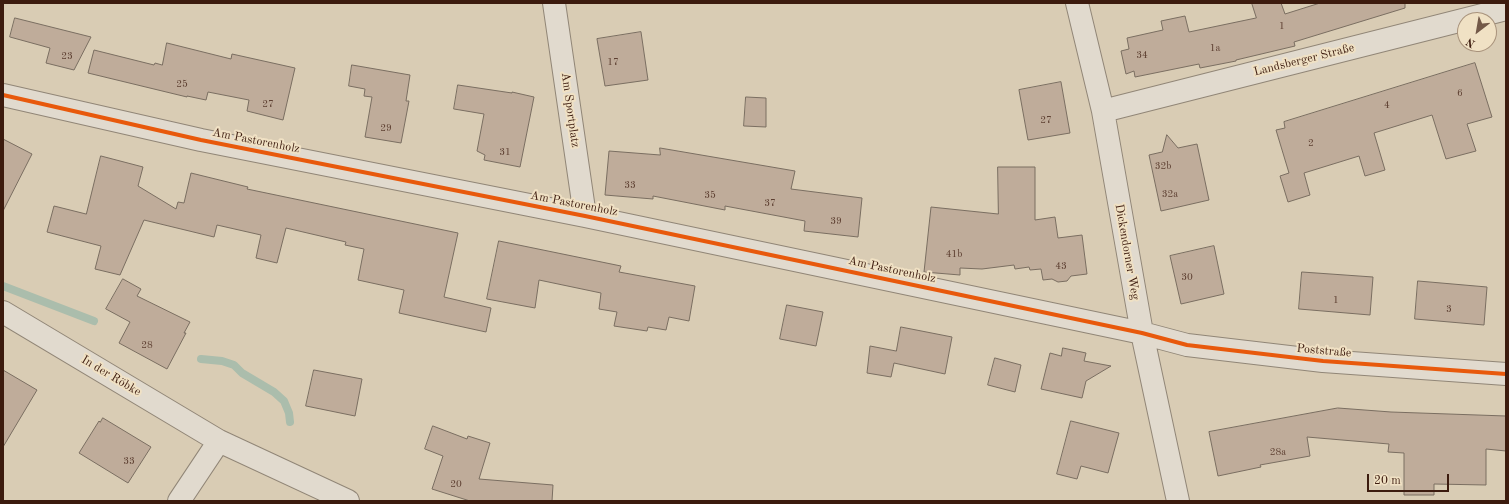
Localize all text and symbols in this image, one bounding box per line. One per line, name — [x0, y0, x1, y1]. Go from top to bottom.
north arrow — [1457, 12, 1497, 52]
house number: 1 — [1279, 20, 1285, 32]
text: N — [1465, 35, 1478, 49]
street label: Landsberger Straße — [1252, 41, 1356, 79]
house number: 1a — [1210, 42, 1220, 54]
house number: 34 — [1136, 49, 1148, 61]
house number: 23 — [61, 50, 73, 62]
house number: 17 — [607, 56, 619, 68]
street label: Am Sportplatz — [558, 72, 582, 148]
house number: 25 — [176, 78, 188, 90]
house number: 6 — [1457, 87, 1463, 99]
house number: 27 — [262, 98, 274, 110]
house number: 4 — [1384, 99, 1390, 111]
house number: 27 — [1040, 114, 1052, 126]
house number: 29 — [380, 122, 392, 134]
street label: Am Pastorenholz — [211, 125, 301, 157]
house number: 2 — [1308, 137, 1314, 149]
house number: 31 — [499, 146, 511, 158]
house number: 32b — [1155, 160, 1171, 172]
house number: 33 — [624, 179, 636, 191]
street label: Am Pastorenholz — [529, 188, 619, 220]
house number: 32a — [1162, 188, 1178, 200]
house number: 35 — [704, 189, 716, 201]
house number: 37 — [764, 197, 776, 209]
street label: Dickendorner Weg — [1111, 203, 1143, 301]
house number: 39 — [830, 215, 842, 227]
house number: 41b — [946, 248, 962, 260]
street label: Am Pastorenholz — [847, 254, 937, 286]
house number: 43 — [1055, 260, 1067, 272]
house number: 30 — [1181, 271, 1193, 283]
house number: 1 — [1333, 294, 1339, 306]
house number: 3 — [1446, 303, 1452, 315]
house number: 28 — [141, 339, 153, 351]
street label: Poststraße — [1296, 341, 1352, 361]
street label: In der Röbke — [79, 353, 143, 399]
house number: 28a — [1270, 446, 1286, 458]
house number: 33 — [123, 455, 135, 467]
scale bar — [1369, 466, 1451, 492]
text: 20 m — [1374, 475, 1401, 487]
house number: 20 — [450, 478, 462, 490]

